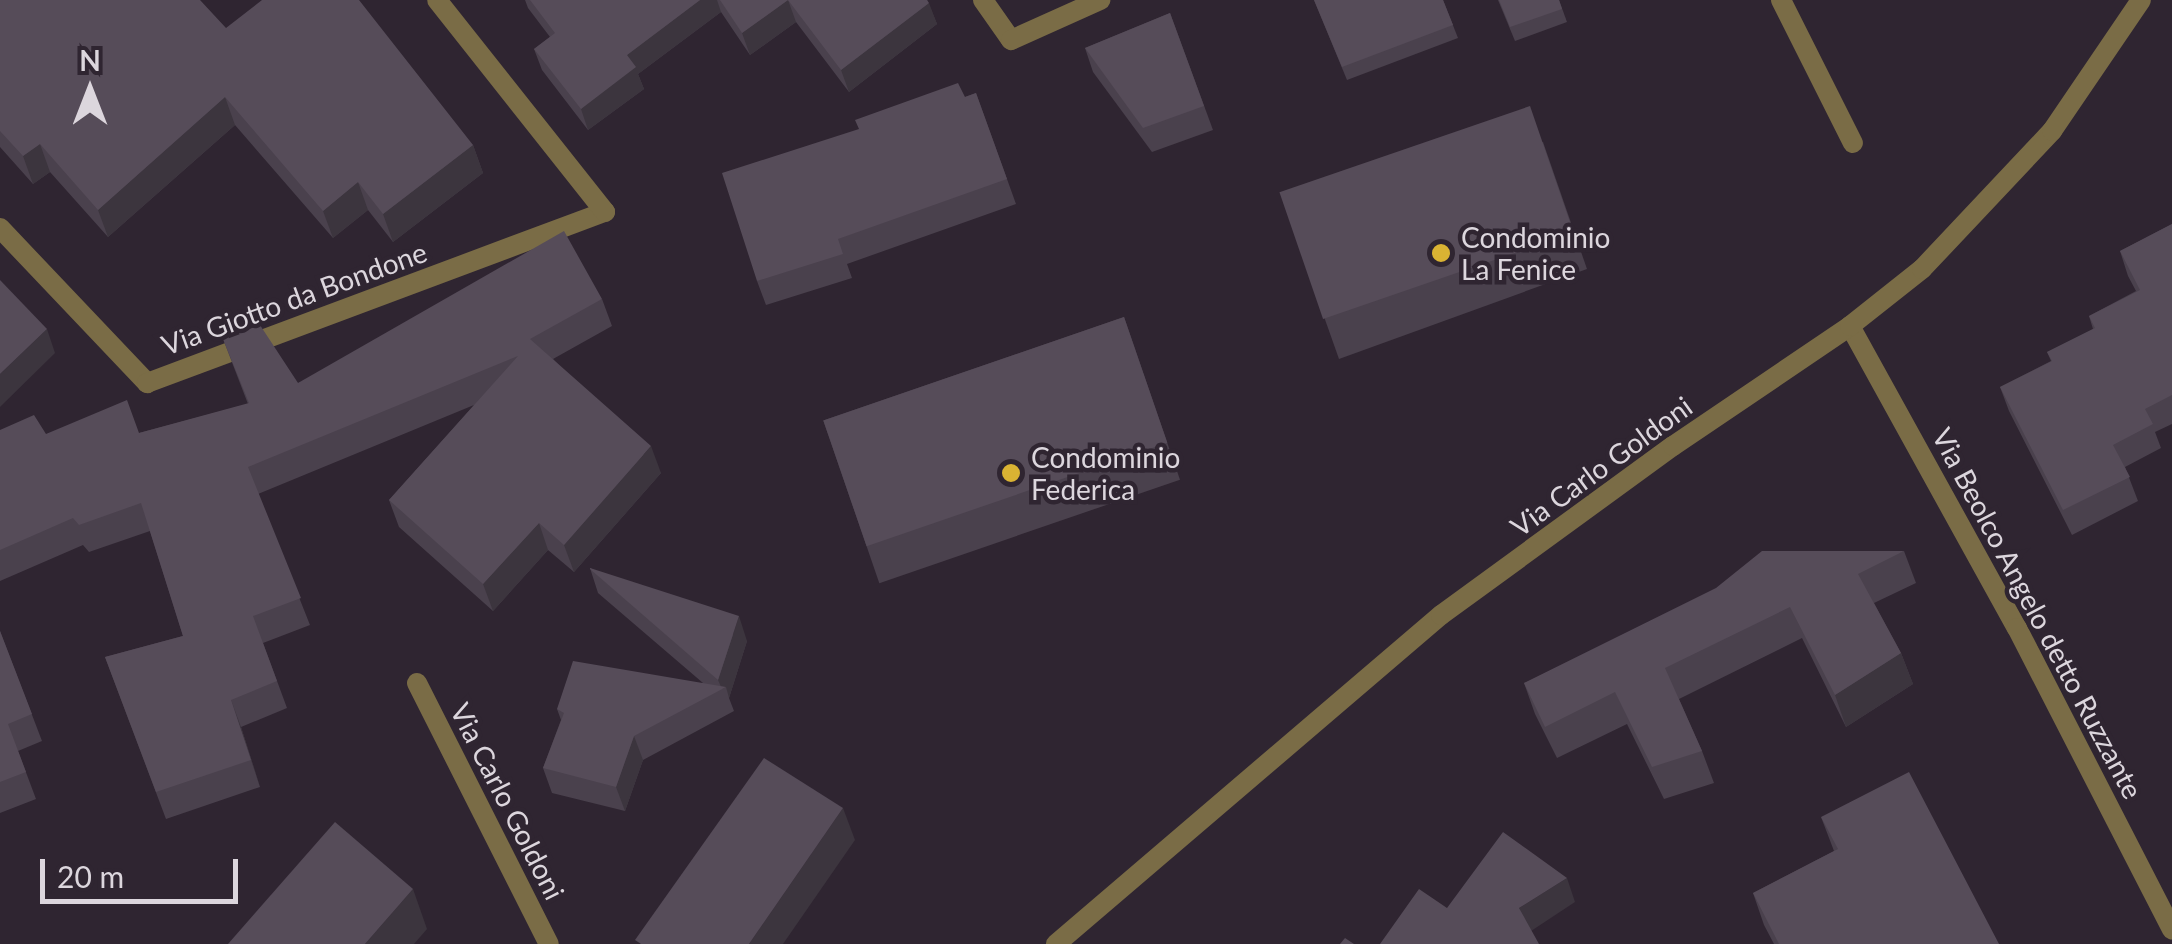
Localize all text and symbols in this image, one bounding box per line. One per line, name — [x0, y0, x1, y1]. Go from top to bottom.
north arrow — [40, 40, 140, 140]
text: N — [79, 43, 101, 77]
place label: Condominio La Fenice — [1461, 220, 1610, 286]
street label: Via Giotto da Bondone — [157, 234, 431, 362]
marker: Condominio La Fenice — [1430, 242, 1452, 264]
street label: Via Carlo Goldoni — [1504, 389, 1698, 543]
street label: Via Beolco Angelo detto Ruzzante — [1926, 422, 2150, 804]
place label: Condominio Federica — [1031, 440, 1180, 506]
marker: Condominio Federica — [1000, 462, 1022, 484]
street label: Via Carlo Goldoni — [444, 697, 572, 905]
scale bar — [45, 839, 242, 901]
text: 20 m — [57, 858, 124, 894]

